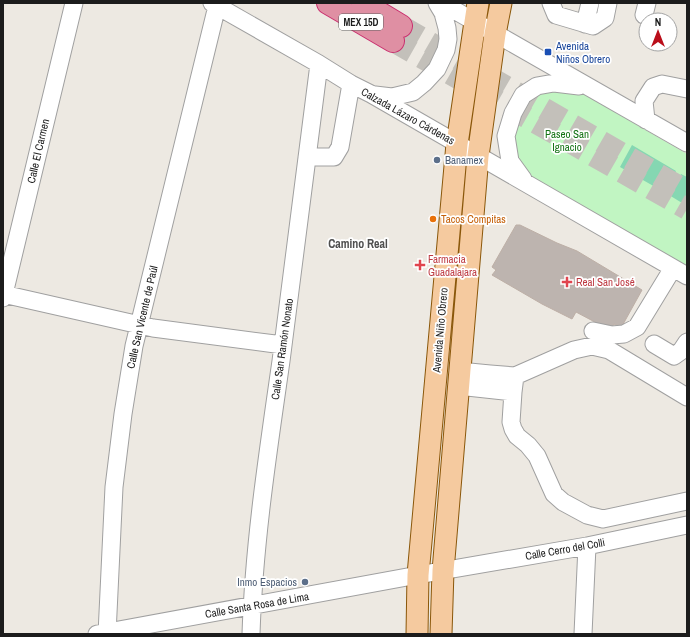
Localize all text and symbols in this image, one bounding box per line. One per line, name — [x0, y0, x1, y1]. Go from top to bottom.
north arrow — [638, 12, 678, 52]
road number: MEX 15D — [339, 14, 383, 30]
text: N — [655, 15, 661, 29]
place label: Avenida Niños Obrero — [555, 39, 610, 66]
marker: Avenida Niños Obrero — [543, 47, 553, 57]
street label: Calzada Lázaro Cárdenas — [359, 84, 458, 148]
street label: Calle El Carmen — [24, 117, 52, 185]
park label: Paseo San Ignacio — [545, 127, 589, 154]
place label: Banamex — [445, 153, 484, 167]
marker: Banamex — [432, 155, 442, 165]
place label: Tacos Compitas — [441, 212, 506, 226]
marker: Tacos Compitas — [428, 214, 438, 224]
district label: Camino Real — [328, 236, 388, 252]
place label: Farmacia Guadalajara — [428, 252, 477, 279]
marker: Farmacia Guadalajara — [415, 260, 425, 270]
street label: Calle San Vicente de Paúl — [123, 264, 161, 370]
place label: Real San José — [576, 275, 635, 289]
marker: Real San José — [561, 276, 573, 288]
street label: Avenida Niño Obrero — [429, 287, 451, 374]
street label: Calle San Ramón Nonato — [268, 297, 296, 401]
street label: Calle Cerro del Colli — [524, 535, 606, 563]
place label: Inmo Espacios — [237, 575, 297, 589]
marker: Inmo Espacios — [300, 577, 310, 587]
street label: Calle Santa Rosa de Lima — [204, 589, 310, 621]

